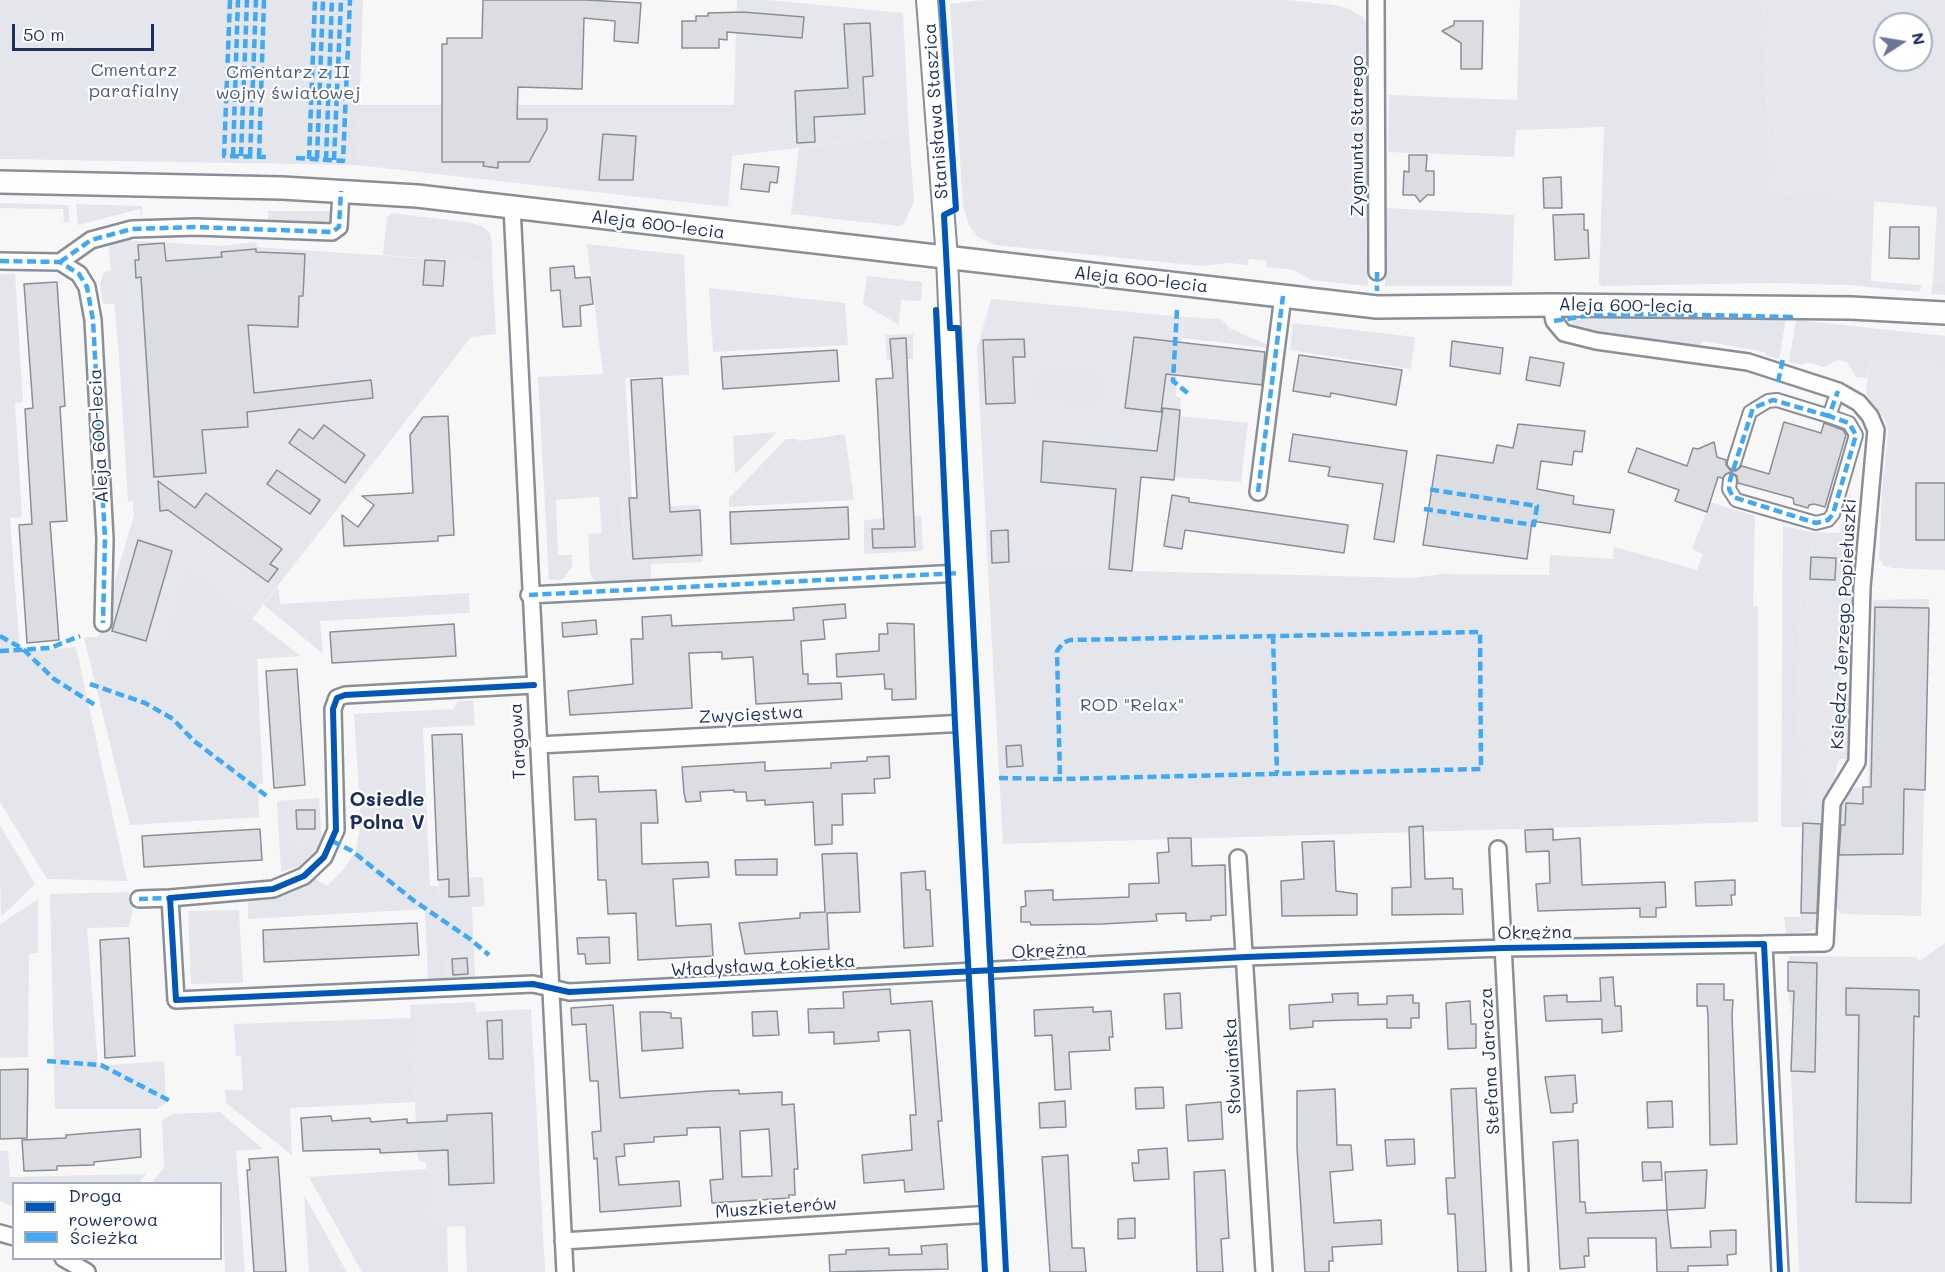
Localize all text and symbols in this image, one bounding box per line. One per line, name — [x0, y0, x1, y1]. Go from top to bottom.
scale bar — [15, 12, 158, 50]
north arrow — [1873, 12, 1933, 72]
text: 50 m — [23, 22, 65, 46]
street label: Stanisława Staszica — [919, 22, 953, 200]
text: N — [1908, 30, 1931, 47]
street label: Zygmunta Starego — [1346, 55, 1368, 217]
park label: Cmentarz parafialny — [89, 59, 179, 101]
park label: Cmentarz z II wojny światowej — [215, 61, 361, 104]
street label: Aleja 600-lecia — [590, 206, 726, 244]
street label: Aleja 600-lecia — [1073, 262, 1209, 298]
street label: Aleja 600-lecia — [1558, 294, 1694, 318]
street label: Aleja 600-lecia — [85, 368, 113, 504]
street label: Księdza Jerzego Popiełuszki — [1827, 498, 1861, 750]
park label: ROD "Relax" — [1080, 694, 1184, 716]
street label: Zwycięstwa — [698, 701, 804, 729]
street label: Targowa — [505, 702, 531, 780]
district label: Osiedle Polna V — [349, 788, 425, 835]
street label: Okrężna — [1497, 922, 1573, 944]
street label: Okrężna — [1011, 938, 1087, 964]
street label: Władysława Łokietka — [670, 950, 856, 982]
street label: Stefana Jaracza — [1475, 987, 1505, 1135]
street label: Słowiańska — [1220, 1017, 1246, 1115]
legend — [12, 1182, 222, 1260]
text: Droga rowerowa — [68, 1183, 158, 1231]
street label: Muszkieterów — [714, 1193, 838, 1223]
text: Ścieżka — [70, 1225, 138, 1249]

